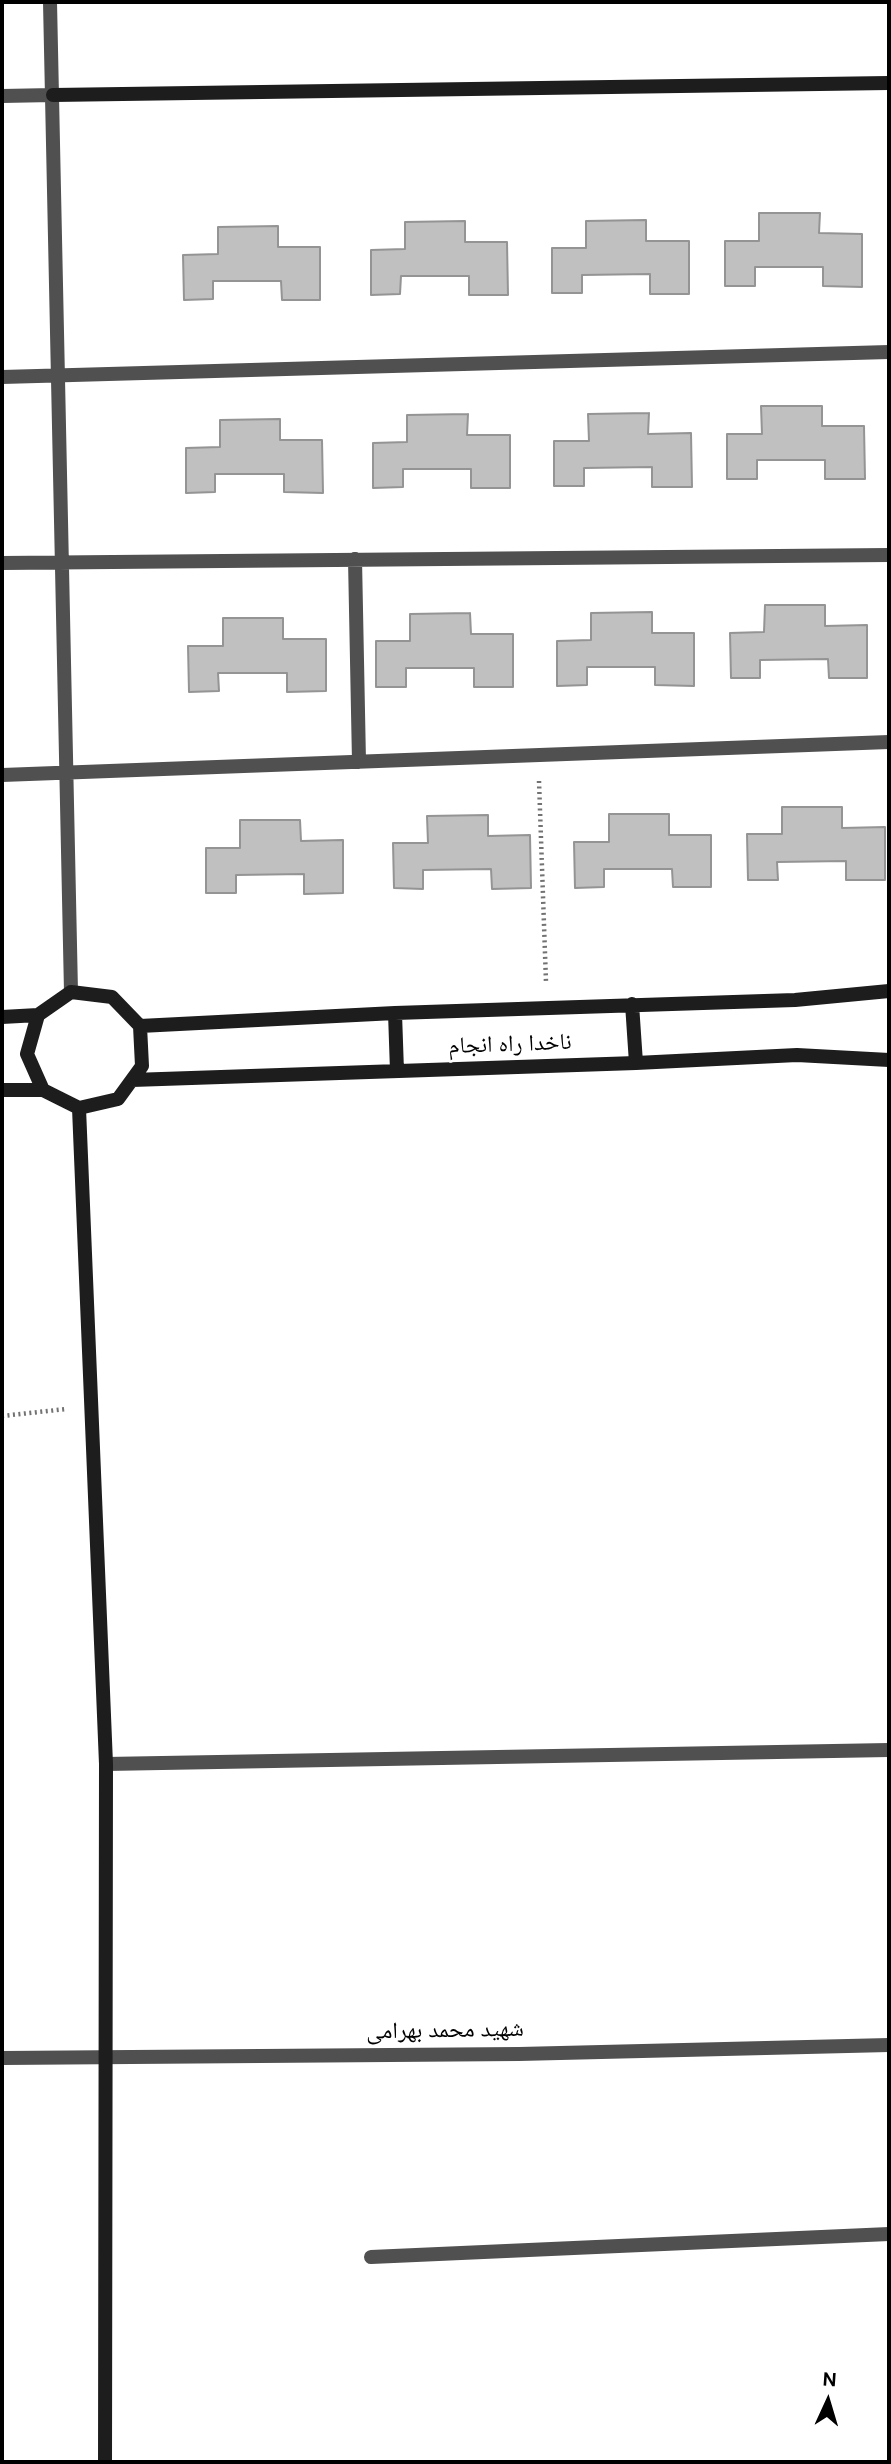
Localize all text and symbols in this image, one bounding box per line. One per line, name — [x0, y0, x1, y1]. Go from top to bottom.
street label: ناخدا راه انجام — [448, 1029, 572, 1061]
street label: شهید محمد بهرامی — [366, 2016, 524, 2046]
north arrow — [793, 2366, 863, 2436]
text: N — [822, 2367, 837, 2393]

